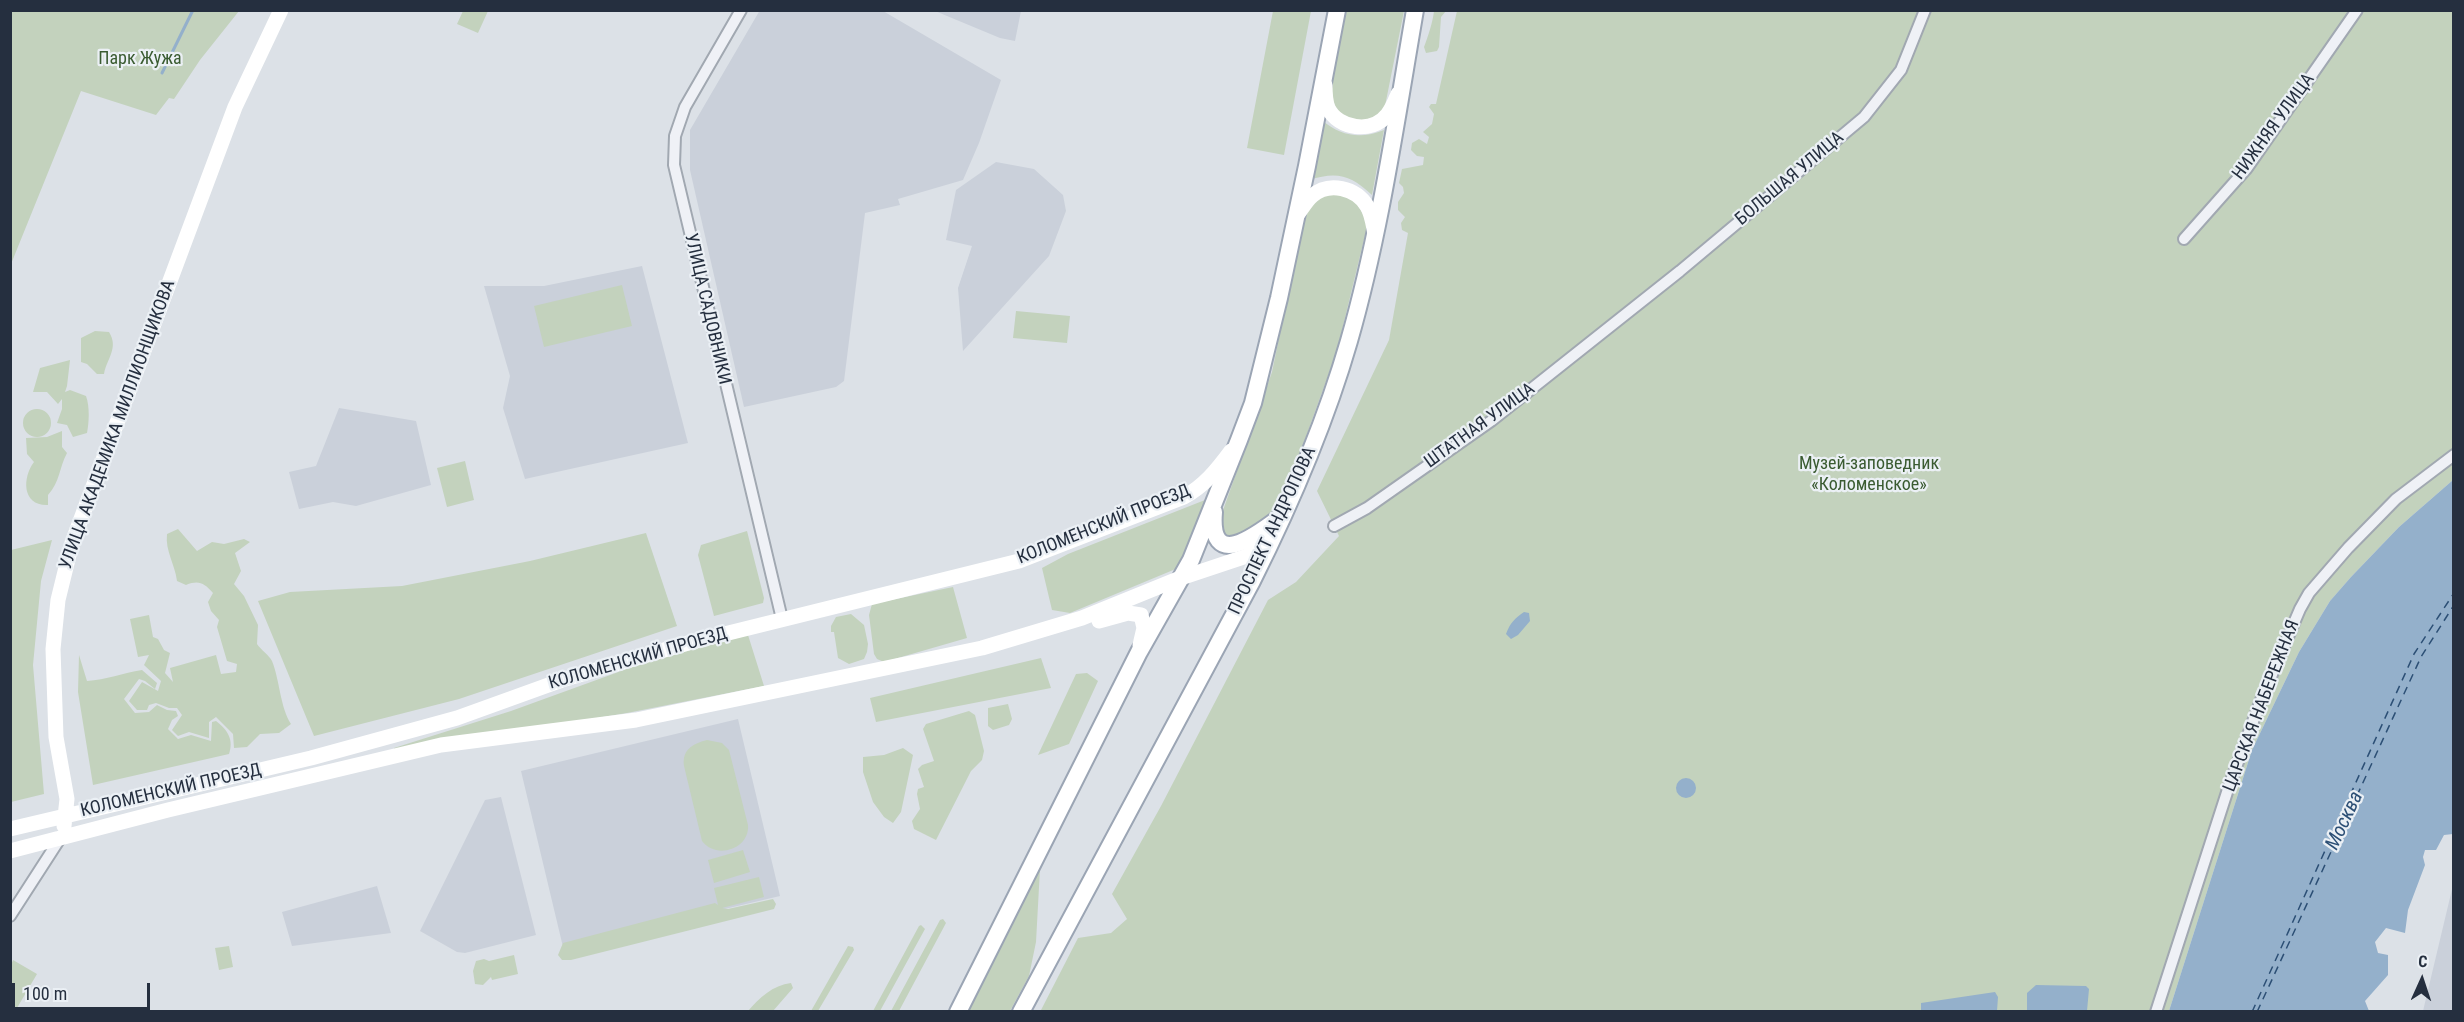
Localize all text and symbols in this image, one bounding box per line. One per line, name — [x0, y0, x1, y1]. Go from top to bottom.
park label: Парк Жужа — [98, 48, 182, 70]
street label: НИЖНЯЯ УЛИЦА — [2228, 70, 2320, 184]
street label: БОЛЬШАЯ УЛИЦА — [1732, 127, 1848, 231]
street label: УЛИЦА САДОВНИКИ — [679, 231, 735, 387]
street label: УЛИЦА АКАДЕМИКА МИЛЛИОНЩИКОВА — [55, 277, 181, 573]
street label: ШТАТНАЯ УЛИЦА — [1421, 379, 1539, 473]
street label: ПРОСПЕКТ АНДРОПОВА — [1225, 444, 1321, 618]
park label: Музей-заповедник «Коломенское» — [1799, 453, 1939, 496]
street label: КОЛОМЕНСКИЙ ПРОЕЗД — [1014, 480, 1194, 570]
street label: ЦАРСКАЯ НАБЕРЕЖНАЯ — [2219, 617, 2305, 795]
street label: КОЛОМЕНСКИЙ ПРОЕЗД — [546, 623, 730, 695]
street label: КОЛОМЕНСКИЙ ПРОЕЗД — [79, 760, 263, 822]
water label: Москва — [2321, 788, 2369, 854]
north arrow — [2392, 950, 2452, 1010]
text: С — [2418, 952, 2428, 971]
scale bar — [15, 971, 153, 1009]
text: 100 m — [23, 983, 67, 1004]

